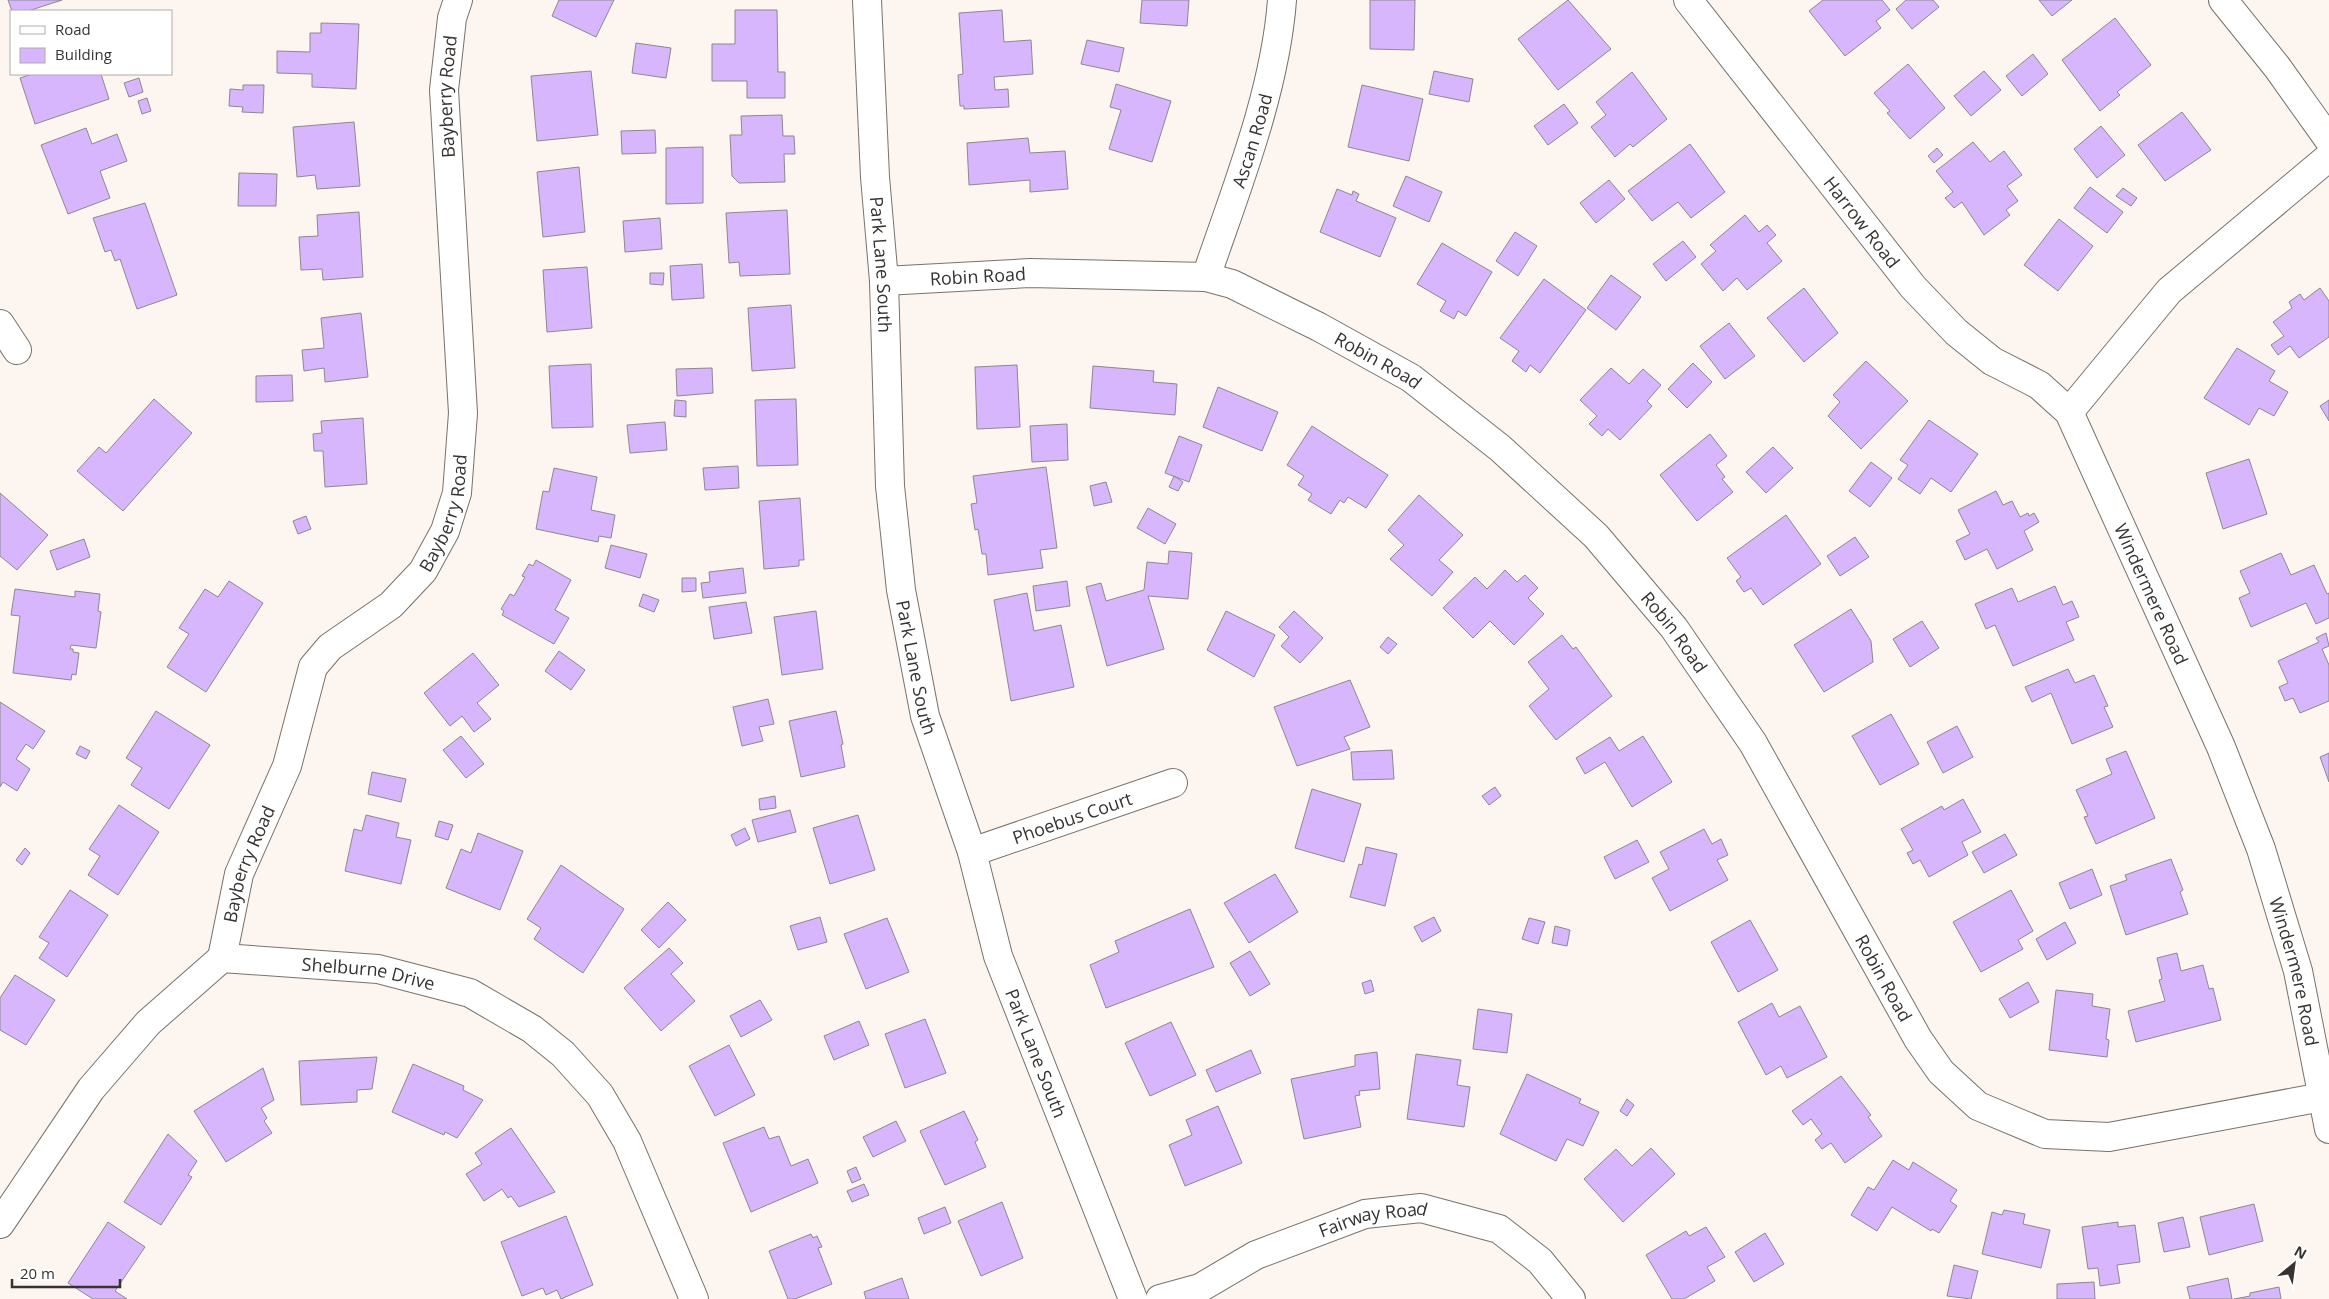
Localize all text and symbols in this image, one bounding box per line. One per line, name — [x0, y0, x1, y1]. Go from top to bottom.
legend — [10, 10, 172, 75]
text: Road — [55, 19, 91, 39]
street label: Bayberry Road — [432, 34, 462, 159]
text: Building — [55, 44, 112, 64]
street label: Ascan Road — [1226, 91, 1277, 191]
street label: Harrow Road — [1818, 171, 1906, 273]
street label: Park Lane South — [865, 195, 898, 333]
street label: Robin Road — [929, 261, 1027, 290]
street label: Robin Road — [1330, 326, 1427, 394]
street label: Bayberry Road — [413, 453, 472, 576]
street label: Windermere Road — [2109, 519, 2194, 668]
street label: Robin Road — [1636, 586, 1713, 677]
street label: Park Lane South — [891, 598, 943, 738]
street label: Phoebus Court — [1009, 786, 1135, 849]
street label: Bayberry Road — [217, 802, 280, 925]
street label: Windermere Road — [2264, 894, 2324, 1048]
street label: Robin Road — [1850, 930, 1918, 1026]
street label: Shelburne Drive — [301, 952, 438, 995]
street label: Park Lane South — [1000, 985, 1072, 1121]
street label: Fairway Road — [1315, 1195, 1431, 1242]
north arrow — [2269, 1239, 2319, 1289]
text: N — [2291, 1241, 2310, 1263]
scale bar — [12, 1256, 120, 1288]
text: 20 m — [20, 1263, 55, 1283]

